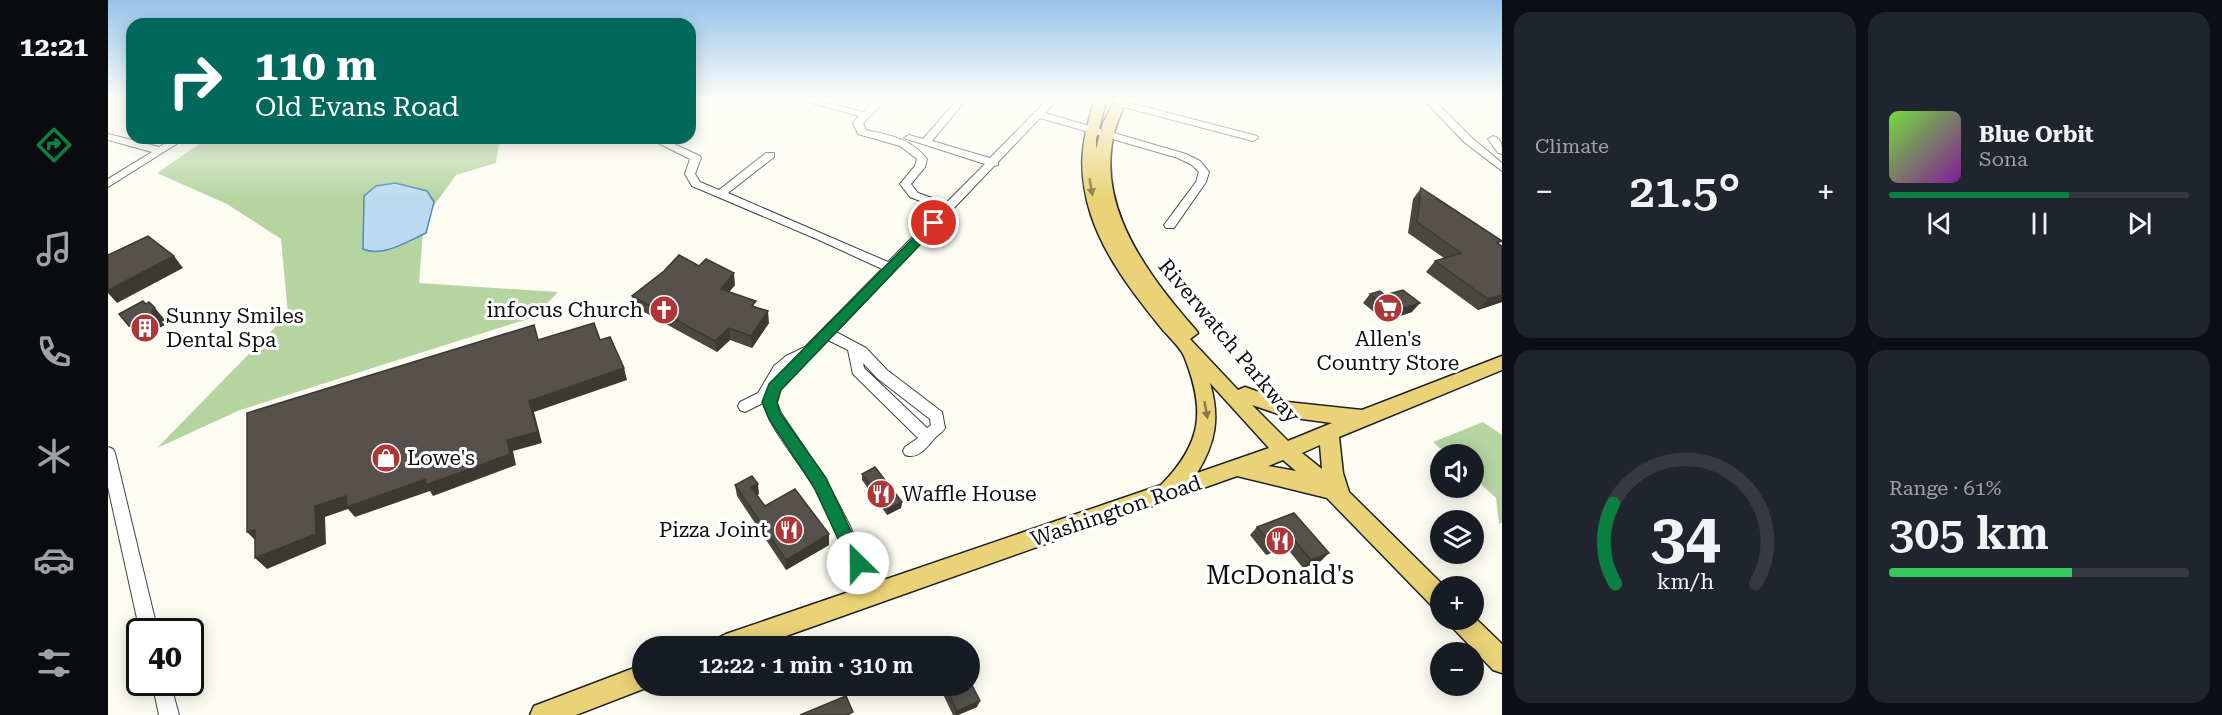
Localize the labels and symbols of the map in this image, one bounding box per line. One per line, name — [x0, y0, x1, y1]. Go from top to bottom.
one-way arrow — [1087, 177, 1096, 196]
pin — [908, 197, 959, 248]
street label: Riverwatch Parkway — [1153, 254, 1305, 428]
supermarket icon: Allen's Country Store — [1372, 292, 1404, 324]
church icon: infocus Church — [648, 294, 680, 326]
place label: infocus Church — [486, 298, 643, 322]
place label: Sunny Smiles Dental Spa — [166, 304, 304, 352]
building icon: Sunny Smiles Dental Spa — [129, 312, 161, 344]
place label: Allen's Country Store — [1317, 327, 1459, 375]
one-way arrow — [1202, 401, 1211, 420]
shop icon: Lowe's — [370, 442, 402, 474]
place label: Lowe's — [407, 446, 475, 470]
street label: Washington Road — [1028, 470, 1205, 551]
restaurant icon: Waffle House — [865, 478, 897, 510]
place label: Waffle House — [902, 482, 1036, 506]
restaurant icon: Pizza Joint — [773, 514, 805, 546]
place label: Pizza Joint — [659, 518, 768, 542]
restaurant icon: McDonald's — [1264, 525, 1296, 557]
position arrow — [826, 531, 890, 595]
place label: McDonald's — [1206, 560, 1354, 590]
speed limit sign: 40 — [126, 618, 204, 696]

